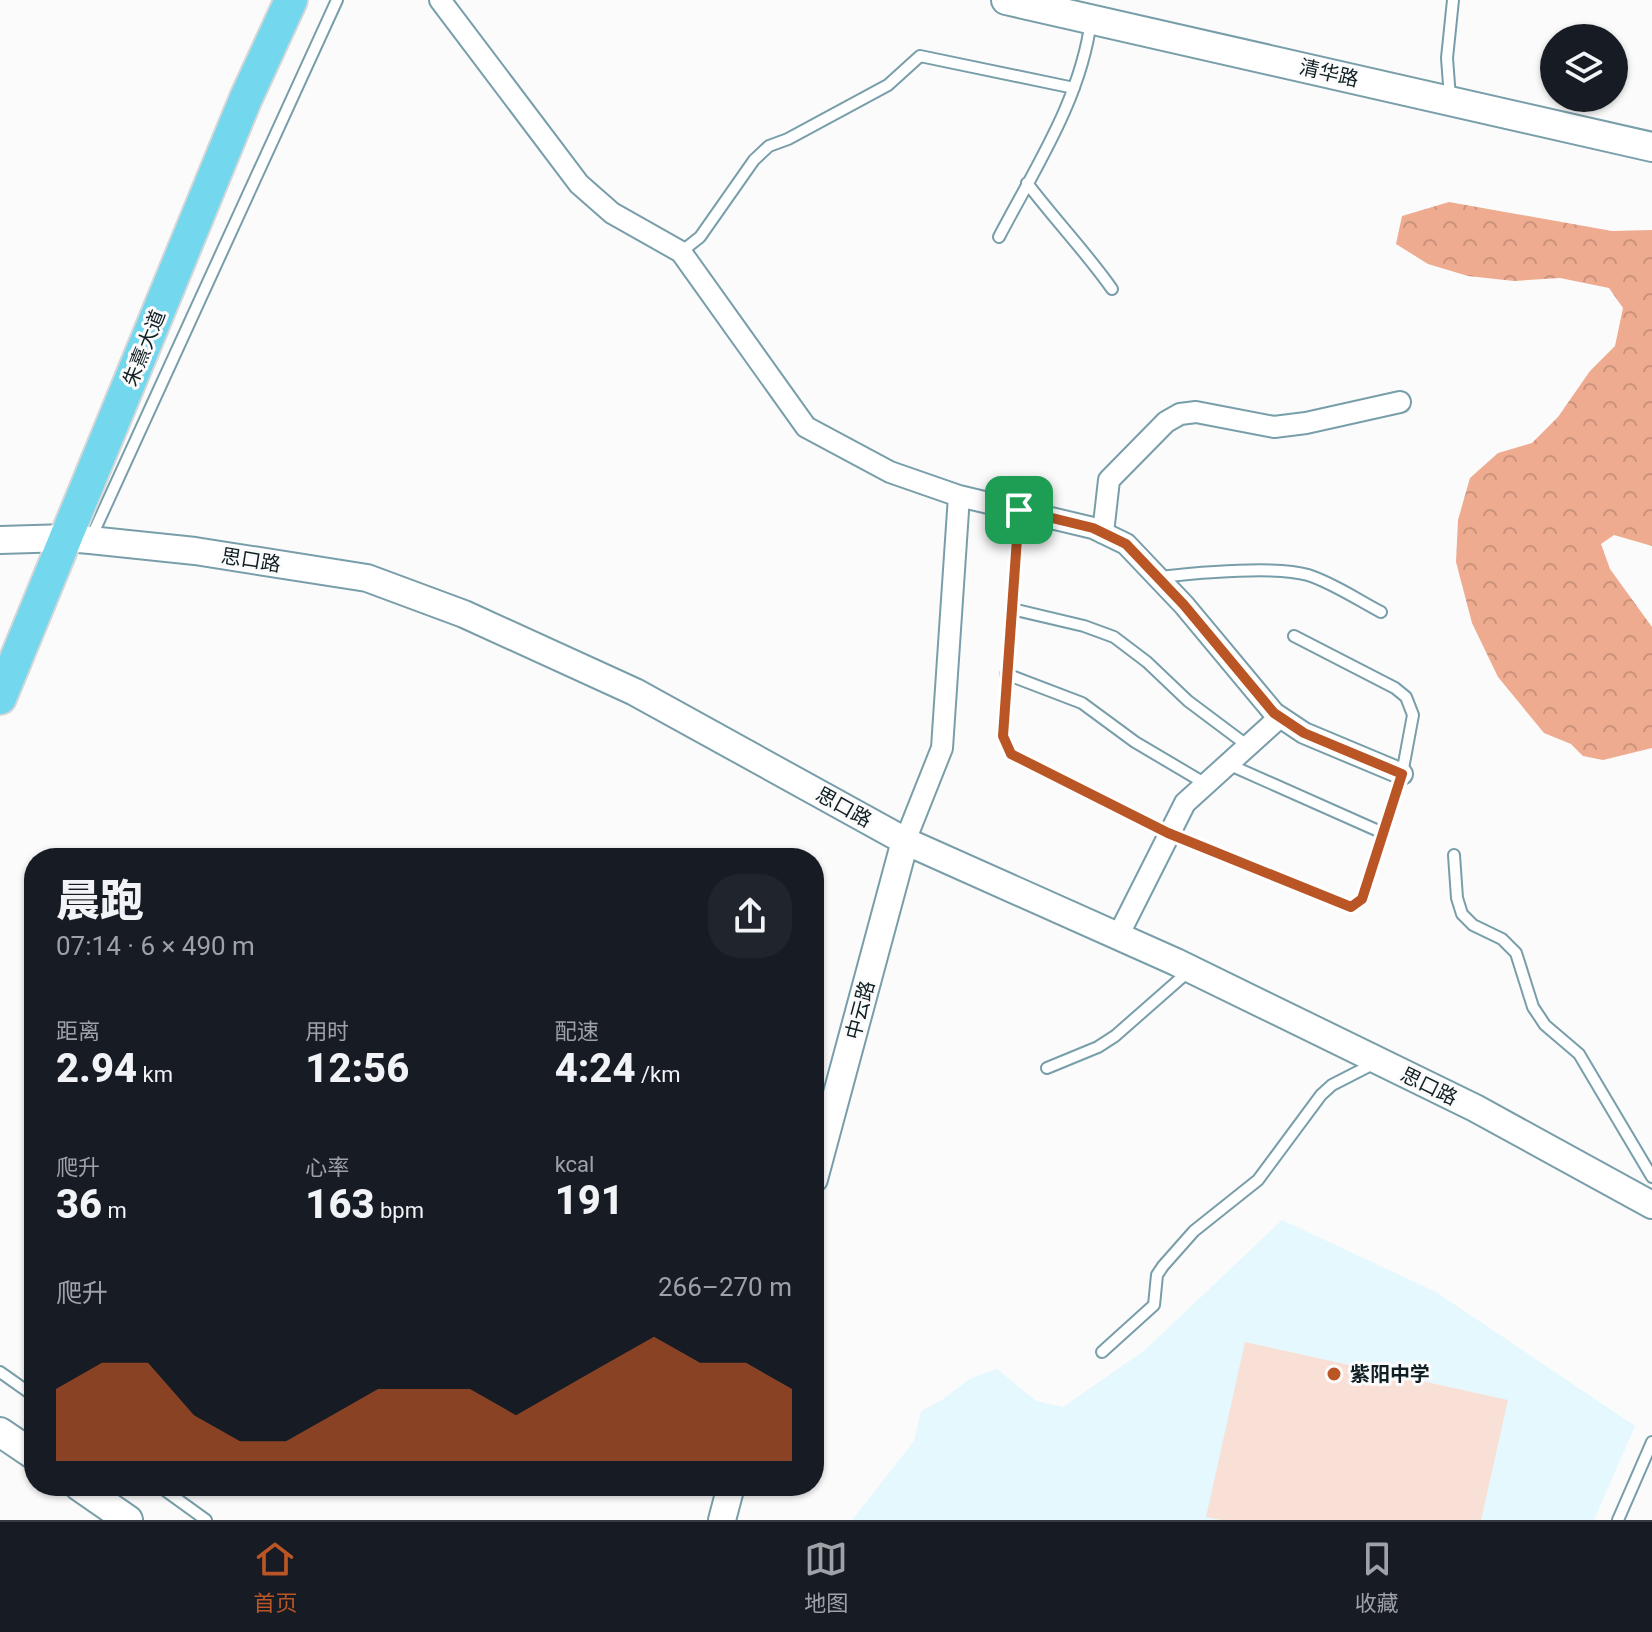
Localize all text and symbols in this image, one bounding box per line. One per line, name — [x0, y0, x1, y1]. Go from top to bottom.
map controls — [1540, 24, 1628, 112]
button: layers — [1540, 24, 1628, 112]
street label: 清华路 — [1297, 55, 1361, 91]
street label: 朱熹大道 — [118, 306, 170, 390]
pin — [985, 476, 1053, 544]
icon: arrive — [997, 488, 1041, 532]
street label: 思口路 — [219, 543, 283, 577]
street label: 思口路 — [812, 782, 876, 832]
button: share — [708, 874, 792, 958]
text: 晨跑 — [56, 875, 144, 927]
text: 07:14 · 6 × 490 m — [56, 931, 255, 961]
street label: 中云路 — [841, 978, 879, 1042]
text: 距离 — [56, 1019, 100, 1044]
text: 用时 — [305, 1019, 349, 1044]
text: 配速 — [555, 1019, 599, 1044]
text: 2.94 — [56, 1045, 137, 1092]
text: 12:56 — [305, 1045, 409, 1092]
text: 4:24 — [555, 1045, 636, 1092]
text: km — [137, 1062, 173, 1087]
text: /km — [636, 1062, 680, 1087]
street label: 思口路 — [1397, 1062, 1461, 1110]
text: kcal — [555, 1152, 594, 1177]
text: 爬升 — [56, 1155, 100, 1180]
text: 心率 — [305, 1155, 349, 1180]
text: 191 — [555, 1177, 624, 1224]
text: 36 — [56, 1181, 102, 1228]
text: 163 — [305, 1181, 375, 1228]
text: m — [102, 1198, 127, 1223]
text: bpm — [375, 1198, 424, 1223]
text: 266–270 m — [658, 1272, 792, 1302]
text: 爬升 — [56, 1278, 108, 1308]
place label: 紫阳中学 — [1350, 1362, 1430, 1386]
marker: 紫阳中学 — [1325, 1365, 1343, 1383]
tab: 首页 — [253, 1537, 297, 1617]
tab: 地图 — [804, 1537, 848, 1617]
tab: 收藏 — [1355, 1537, 1399, 1617]

